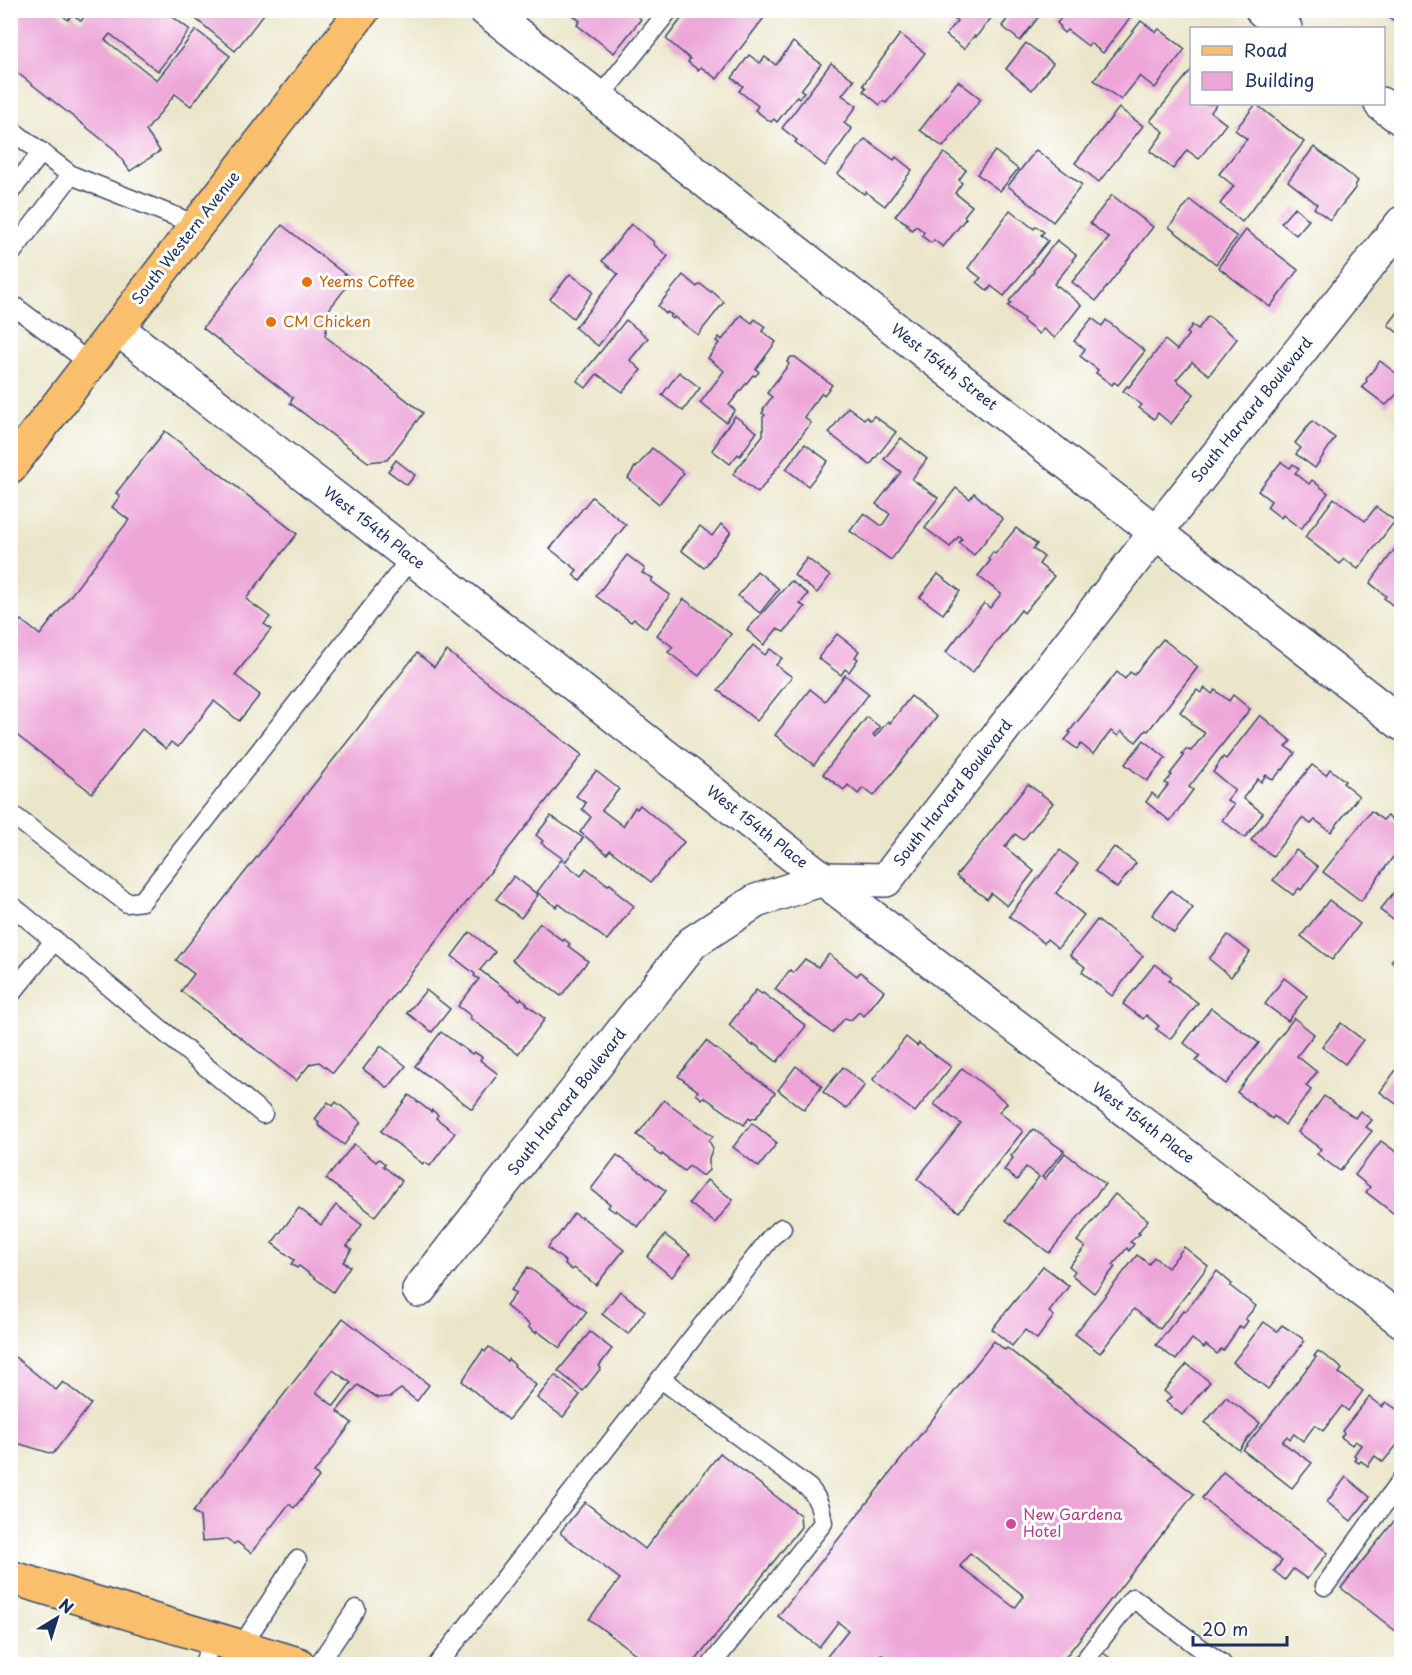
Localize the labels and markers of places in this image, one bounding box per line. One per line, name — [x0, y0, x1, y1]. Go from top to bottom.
place label: Yeems Coffee — [319, 269, 415, 292]
marker: Yeems Coffee — [300, 275, 314, 289]
place label: CM Chicken — [283, 309, 371, 332]
marker: CM Chicken — [264, 315, 278, 329]
place label: New Gardena Hotel — [1023, 1502, 1123, 1542]
marker: New Gardena Hotel — [1004, 1517, 1018, 1531]

